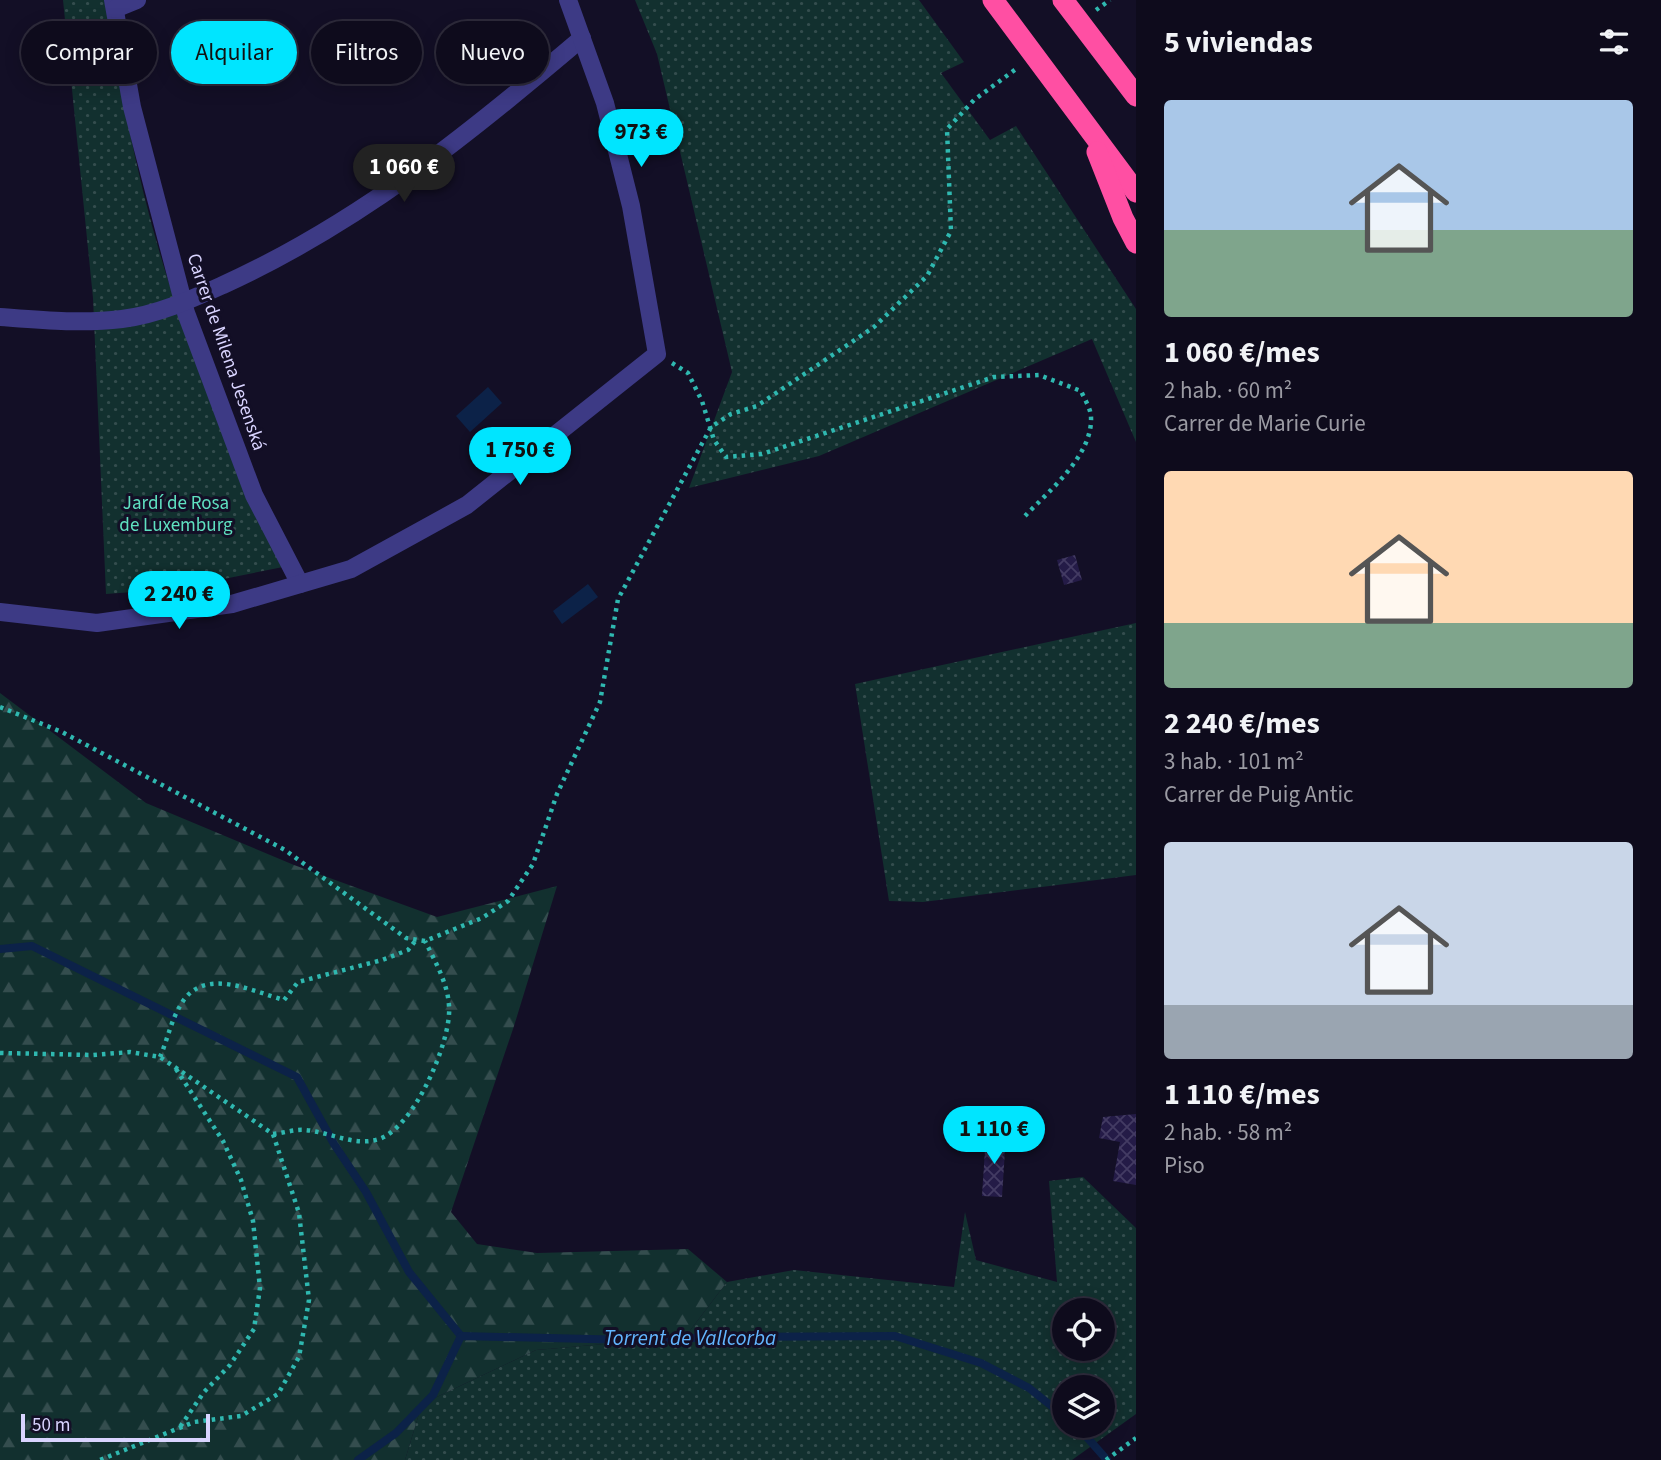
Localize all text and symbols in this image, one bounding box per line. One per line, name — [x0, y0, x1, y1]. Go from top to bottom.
chip: Comprar — [21, 21, 157, 84]
chip: Alquilar — [171, 21, 297, 84]
chip: Filtros — [311, 21, 422, 84]
chip: Nuevo — [436, 21, 549, 84]
text: 5 viviendas — [1164, 21, 1313, 64]
icon: filters — [1595, 23, 1633, 61]
pin: 973 € — [592, 110, 690, 169]
text: 973 € — [614, 115, 668, 148]
pin: 1 060 € — [339, 144, 469, 204]
icon: home — [1336, 145, 1462, 271]
text: 1 060 € — [369, 150, 439, 183]
street label: Carrer de Milena Jesenská — [180, 250, 272, 454]
text: 1 060 €/mes — [1164, 331, 1320, 374]
text: 2 hab. · 60 m² — [1164, 374, 1292, 407]
text: Carrer de Marie Curie — [1164, 407, 1366, 440]
pin: 1 750 € — [455, 428, 585, 487]
text: 1 750 € — [485, 433, 555, 466]
park label: Jardí de Rosa de Luxemburg — [119, 490, 233, 539]
icon: home — [1336, 516, 1462, 642]
pin: 2 240 € — [114, 572, 244, 631]
text: 2 240 € — [144, 577, 214, 610]
text: 2 240 €/mes — [1164, 702, 1320, 745]
text: 3 hab. · 101 m² — [1164, 745, 1304, 778]
text: Carrer de Puig Antic — [1164, 778, 1354, 811]
icon: home — [1336, 887, 1462, 1013]
text: 1 110 €/mes — [1164, 1073, 1320, 1116]
pin: 1 110 € — [929, 1106, 1059, 1166]
text: 1 110 € — [959, 1112, 1029, 1145]
text: 2 hab. · 58 m² — [1164, 1116, 1292, 1149]
text: Piso — [1164, 1149, 1205, 1182]
map controls — [1052, 1298, 1115, 1438]
button: locate — [1052, 1298, 1115, 1361]
water label: Torrent de Vallcorba — [604, 1323, 776, 1353]
button: layers — [1052, 1375, 1115, 1438]
scale bar — [21, 1411, 210, 1443]
text: 50 m — [32, 1412, 70, 1439]

